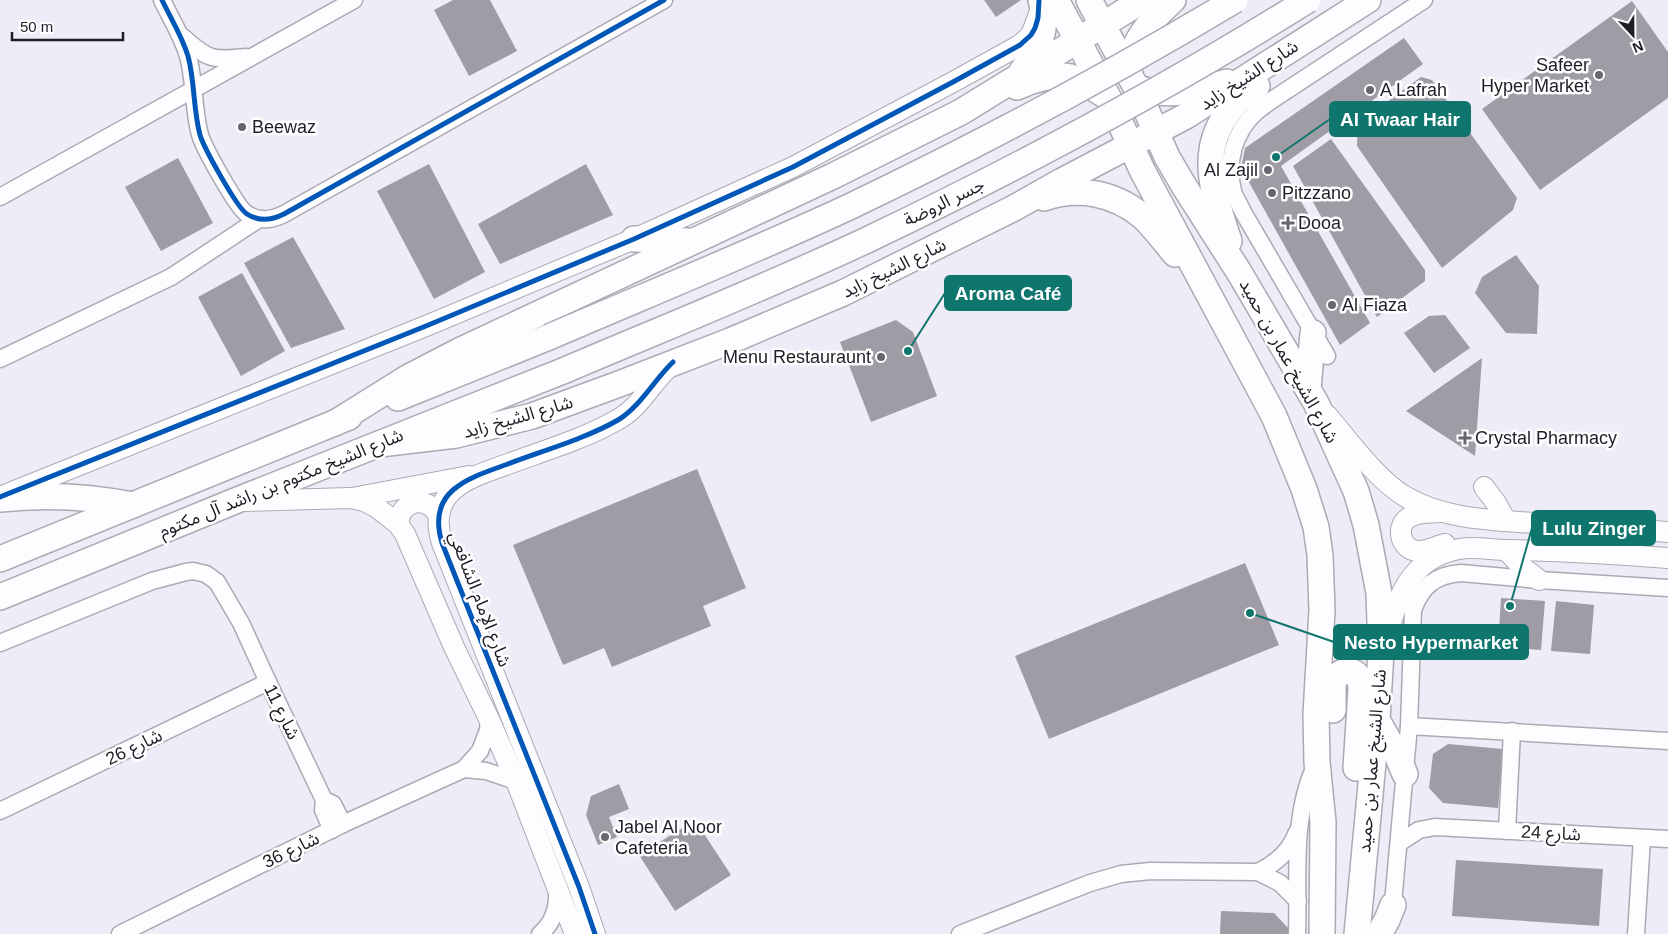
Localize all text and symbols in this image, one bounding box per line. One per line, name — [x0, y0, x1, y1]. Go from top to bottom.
scale bar — [12, 10, 124, 42]
north arrow — [1608, 10, 1658, 60]
text: 50 m — [20, 18, 53, 35]
street label: شارع الشيخ زايد — [1196, 36, 1304, 118]
text: N — [1630, 38, 1646, 56]
place label: Safeer Hyper Market — [1481, 55, 1589, 96]
marker: Safeer Hyper Market — [1593, 69, 1605, 81]
place label: A Lafrah — [1380, 80, 1447, 100]
marker: A Lafrah — [1364, 84, 1376, 96]
callout: Al Twaar Hair — [1330, 102, 1470, 136]
text: Al Twaar Hair — [1340, 109, 1461, 130]
place label: Beewaz — [252, 117, 316, 137]
marker: Beewaz — [236, 121, 248, 133]
place label: Al Zajil — [1204, 160, 1258, 180]
marker: Al Zajil — [1262, 164, 1274, 176]
street label: جسر الروضة — [900, 174, 988, 231]
place label: Pitzzano — [1282, 183, 1351, 203]
marker: Pitzzano — [1266, 187, 1278, 199]
place label: Dooa — [1298, 213, 1342, 233]
marker: Dooa — [1282, 217, 1294, 229]
street label: شارع الشيخ زايد — [839, 234, 951, 305]
callout: Aroma Café — [945, 276, 1071, 310]
street label: شارع الشيخ عمار بن حميد — [1232, 276, 1342, 448]
text: Aroma Café — [955, 283, 1061, 304]
place label: Al Fiaza — [1342, 295, 1408, 315]
marker: Al Fiaza — [1326, 299, 1338, 311]
place label: Menu Restauraunt — [723, 347, 871, 367]
marker: Menu Restauraunt — [875, 351, 887, 363]
street label: شارع الشيخ زايد — [461, 392, 576, 446]
street label: شارع الشيخ مكتوم بن راشد آل مكتوم — [156, 425, 408, 545]
place label: Crystal Pharmacy — [1475, 428, 1617, 448]
marker: Crystal Pharmacy — [1459, 432, 1471, 444]
callout: Lulu Zinger — [1532, 511, 1655, 545]
text: Lulu Zinger — [1542, 518, 1646, 539]
street label: شارع الإمام الشافعي — [441, 528, 515, 671]
callout: Nesto Hypermarket — [1334, 625, 1528, 659]
text: Nesto Hypermarket — [1344, 632, 1519, 653]
street label: شارع الشيخ عمار بن حميد — [1354, 668, 1394, 854]
street label: شارع 11 — [257, 681, 304, 745]
street label: شارع 26 — [103, 725, 167, 773]
place label: Jabel Al Noor Cafeteria — [615, 817, 722, 858]
street label: شارع 24 — [1520, 821, 1582, 849]
street label: شارع 36 — [260, 828, 324, 876]
marker: Jabel Al Noor Cafeteria — [599, 831, 611, 843]

